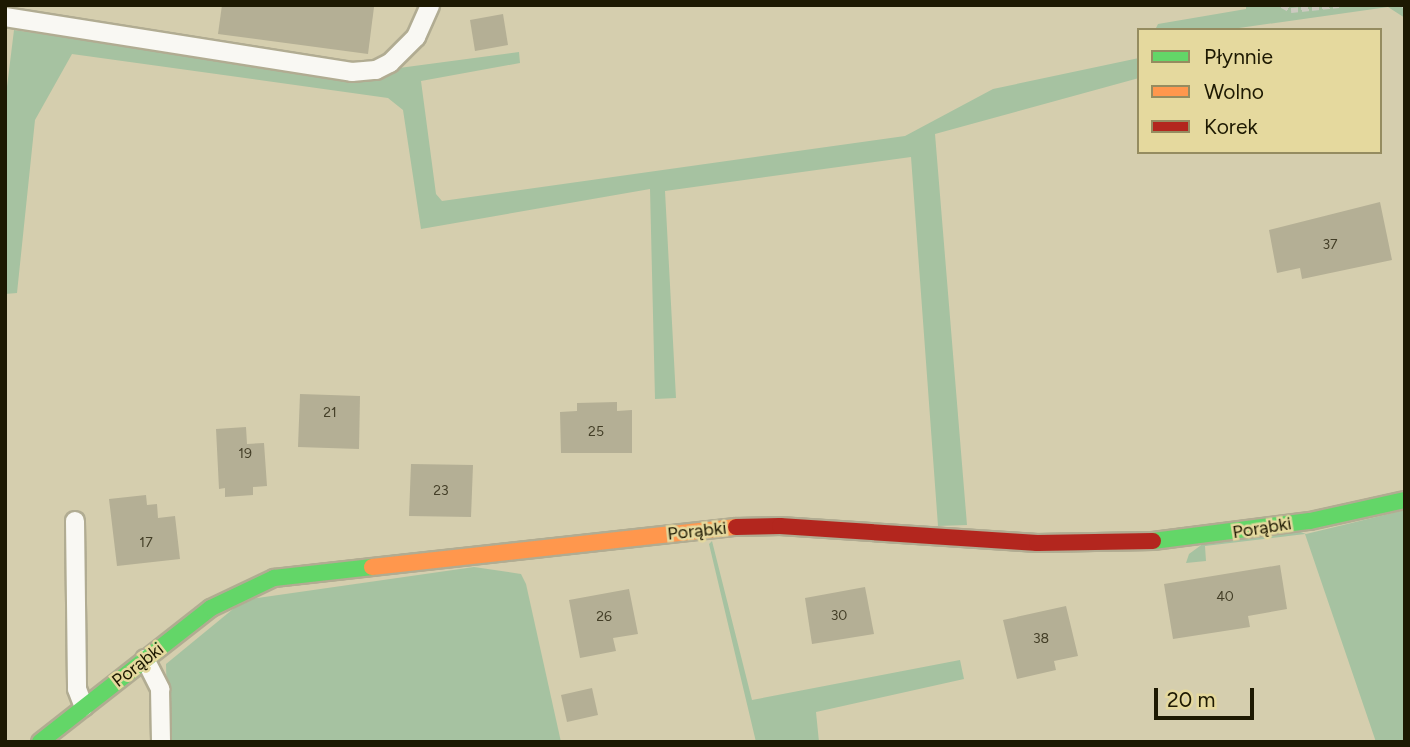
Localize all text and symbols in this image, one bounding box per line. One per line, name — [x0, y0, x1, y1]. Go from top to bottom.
legend — [1137, 28, 1382, 154]
text: Płynnie — [1204, 44, 1273, 69]
text: Wolno — [1204, 79, 1264, 104]
text: Korek — [1204, 114, 1258, 139]
house number: 37 — [1322, 237, 1338, 253]
house number: 21 — [323, 405, 337, 421]
house number: 25 — [588, 424, 604, 440]
house number: 19 — [238, 446, 252, 462]
house number: 23 — [433, 483, 449, 499]
street label: Porąbki — [1231, 513, 1293, 543]
street label: Porąbki — [666, 517, 728, 545]
house number: 17 — [139, 535, 153, 551]
house number: 40 — [1216, 589, 1234, 605]
house number: 30 — [831, 608, 847, 624]
house number: 26 — [596, 609, 612, 625]
house number: 38 — [1033, 631, 1049, 647]
street label: Porąbki — [108, 638, 168, 692]
scale bar — [1158, 674, 1258, 718]
text: 20 m — [1167, 687, 1215, 712]

